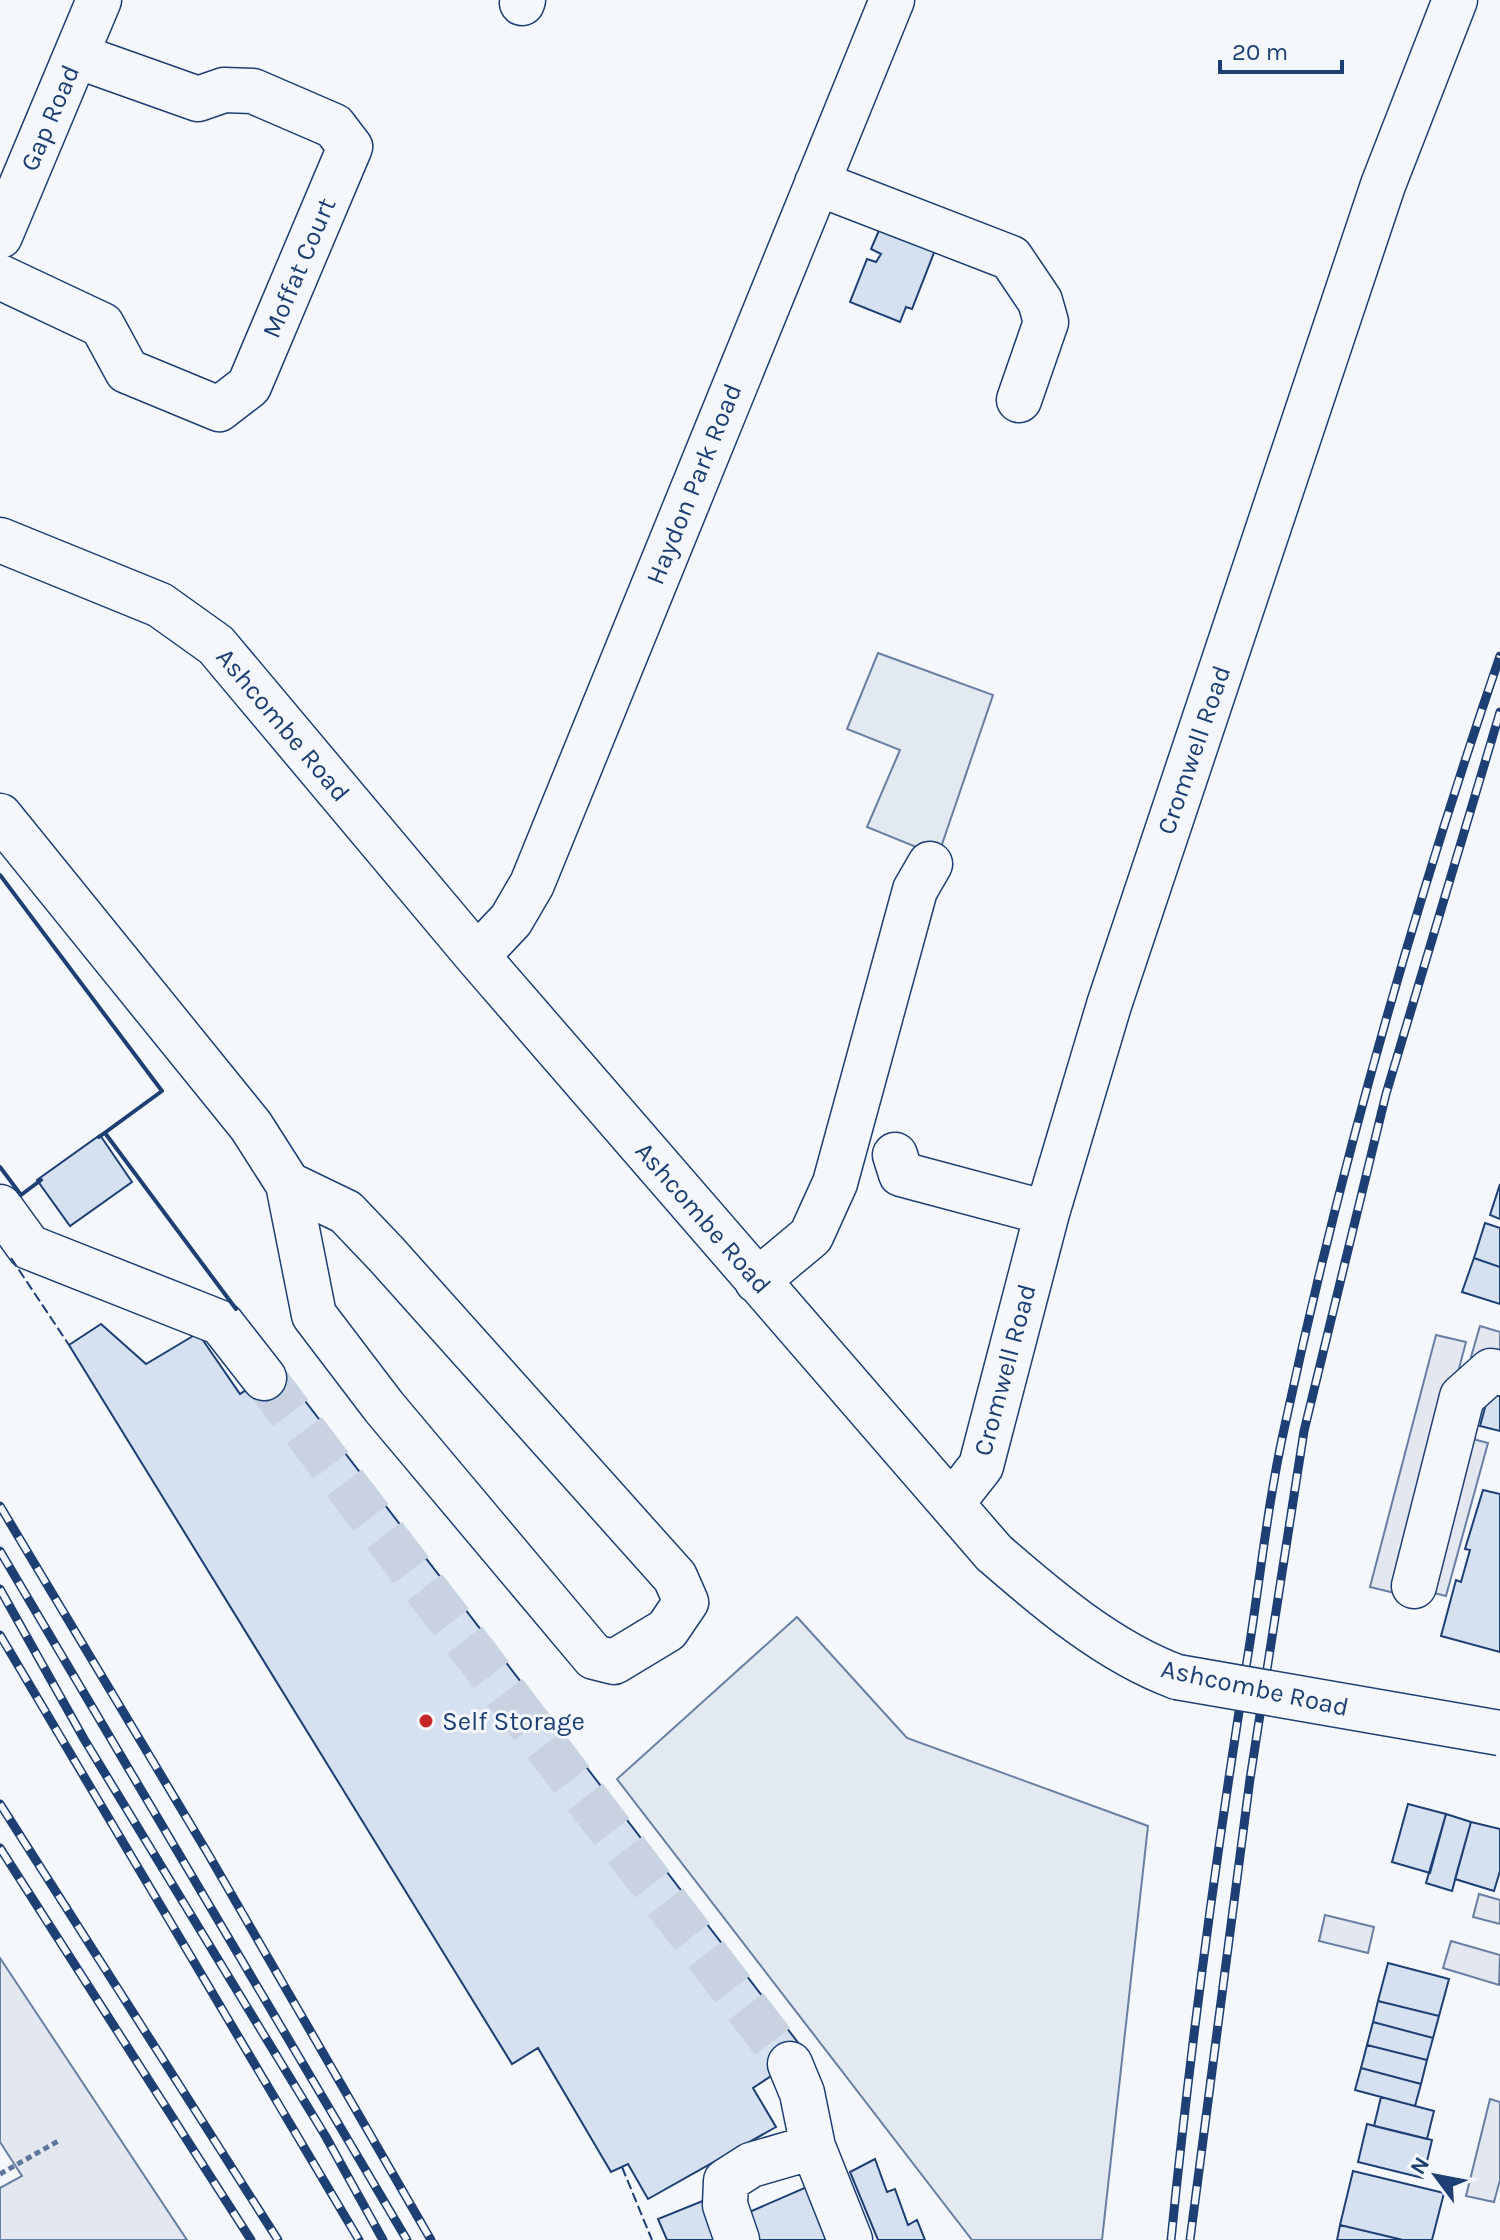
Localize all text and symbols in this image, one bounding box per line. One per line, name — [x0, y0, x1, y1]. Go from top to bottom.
scale bar — [1220, 24, 1342, 74]
text: 20 m — [1232, 38, 1288, 66]
street label: Gap Road — [14, 60, 86, 176]
street label: Moffat Court — [256, 193, 343, 343]
street label: Haydon Park Road — [640, 379, 748, 589]
street label: Ashcombe Road — [210, 642, 356, 808]
street label: Cromwell Road — [1151, 661, 1237, 839]
street label: Ashcombe Road — [629, 1136, 777, 1300]
street label: Cromwell Road — [967, 1281, 1043, 1459]
street label: Ashcombe Road — [1158, 1653, 1352, 1723]
place label: Self Storage — [442, 1706, 585, 1737]
marker: Self Storage — [417, 1712, 435, 1730]
north arrow — [1396, 2136, 1476, 2216]
text: N — [1405, 2152, 1435, 2180]

